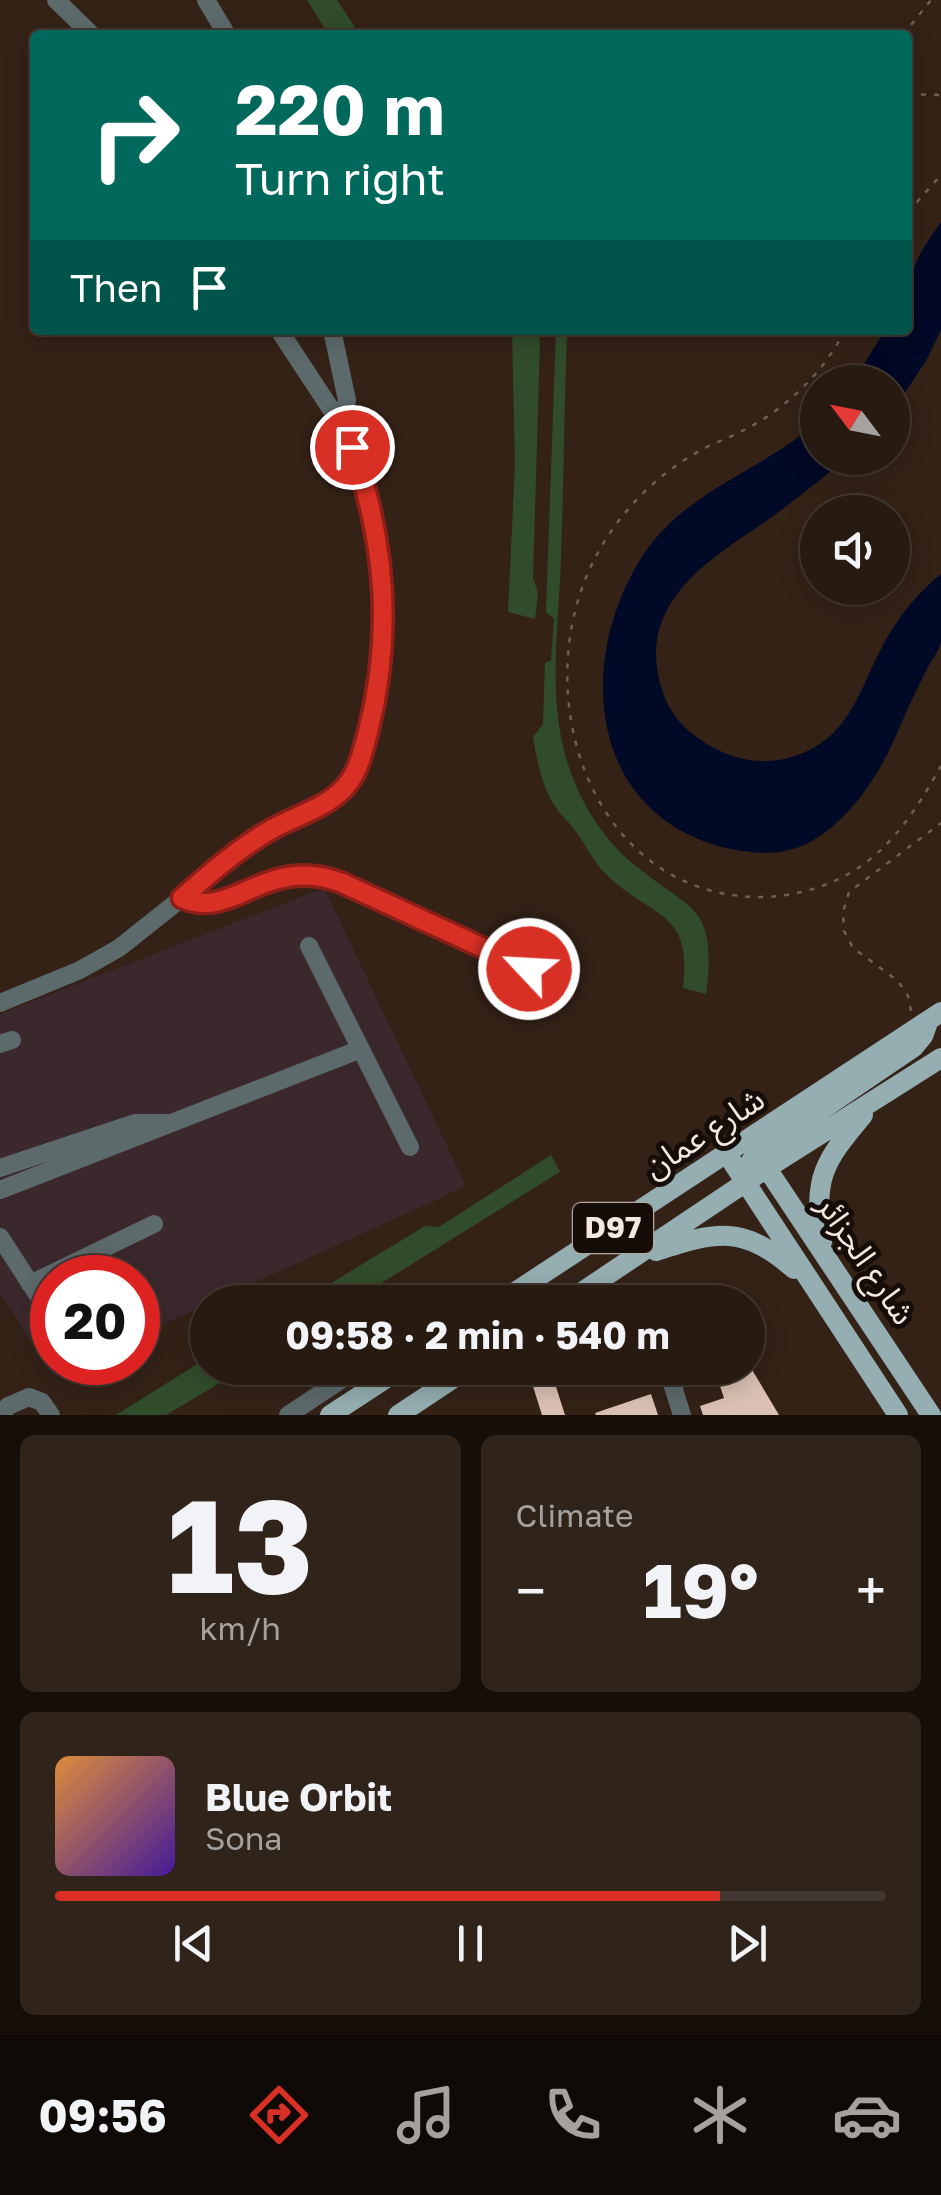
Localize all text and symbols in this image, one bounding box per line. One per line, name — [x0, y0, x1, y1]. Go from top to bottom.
text: 220 m — [235, 66, 445, 150]
icon: right — [70, 70, 200, 200]
text: Turn right — [235, 151, 445, 205]
icon: arrive — [182, 260, 237, 315]
text: Then — [70, 265, 162, 310]
north arrow — [800, 365, 910, 475]
map controls — [800, 365, 910, 605]
pin — [310, 405, 395, 490]
icon: arrive — [325, 420, 380, 475]
button: sound — [800, 495, 910, 605]
position arrow — [477, 917, 581, 1021]
street label: شارع عمان — [636, 1079, 774, 1190]
street label: شارع الجزائر — [804, 1187, 924, 1335]
road number: D97 — [573, 1203, 653, 1253]
speed limit sign: 20 — [30, 1255, 160, 1385]
text: 09:58 · 2 min · 540 m — [285, 1312, 670, 1357]
text: 13 — [167, 1466, 313, 1622]
text: Climate — [516, 1496, 634, 1534]
text: 19° — [643, 1544, 759, 1635]
text: − — [516, 1557, 546, 1623]
text: + — [856, 1557, 886, 1623]
text: km/h — [200, 1609, 281, 1647]
text: Blue Orbit — [205, 1774, 392, 1819]
text: Sona — [205, 1819, 282, 1857]
icon: previous — [166, 1916, 221, 1971]
icon: pause — [443, 1916, 498, 1971]
icon: next — [720, 1916, 775, 1971]
icon: directions — [244, 2080, 314, 2150]
icon: music — [391, 2080, 461, 2150]
icon: phone — [538, 2080, 608, 2150]
icon: climate — [685, 2080, 755, 2150]
icon: car — [832, 2080, 902, 2150]
text: 09:56 — [39, 2088, 167, 2142]

